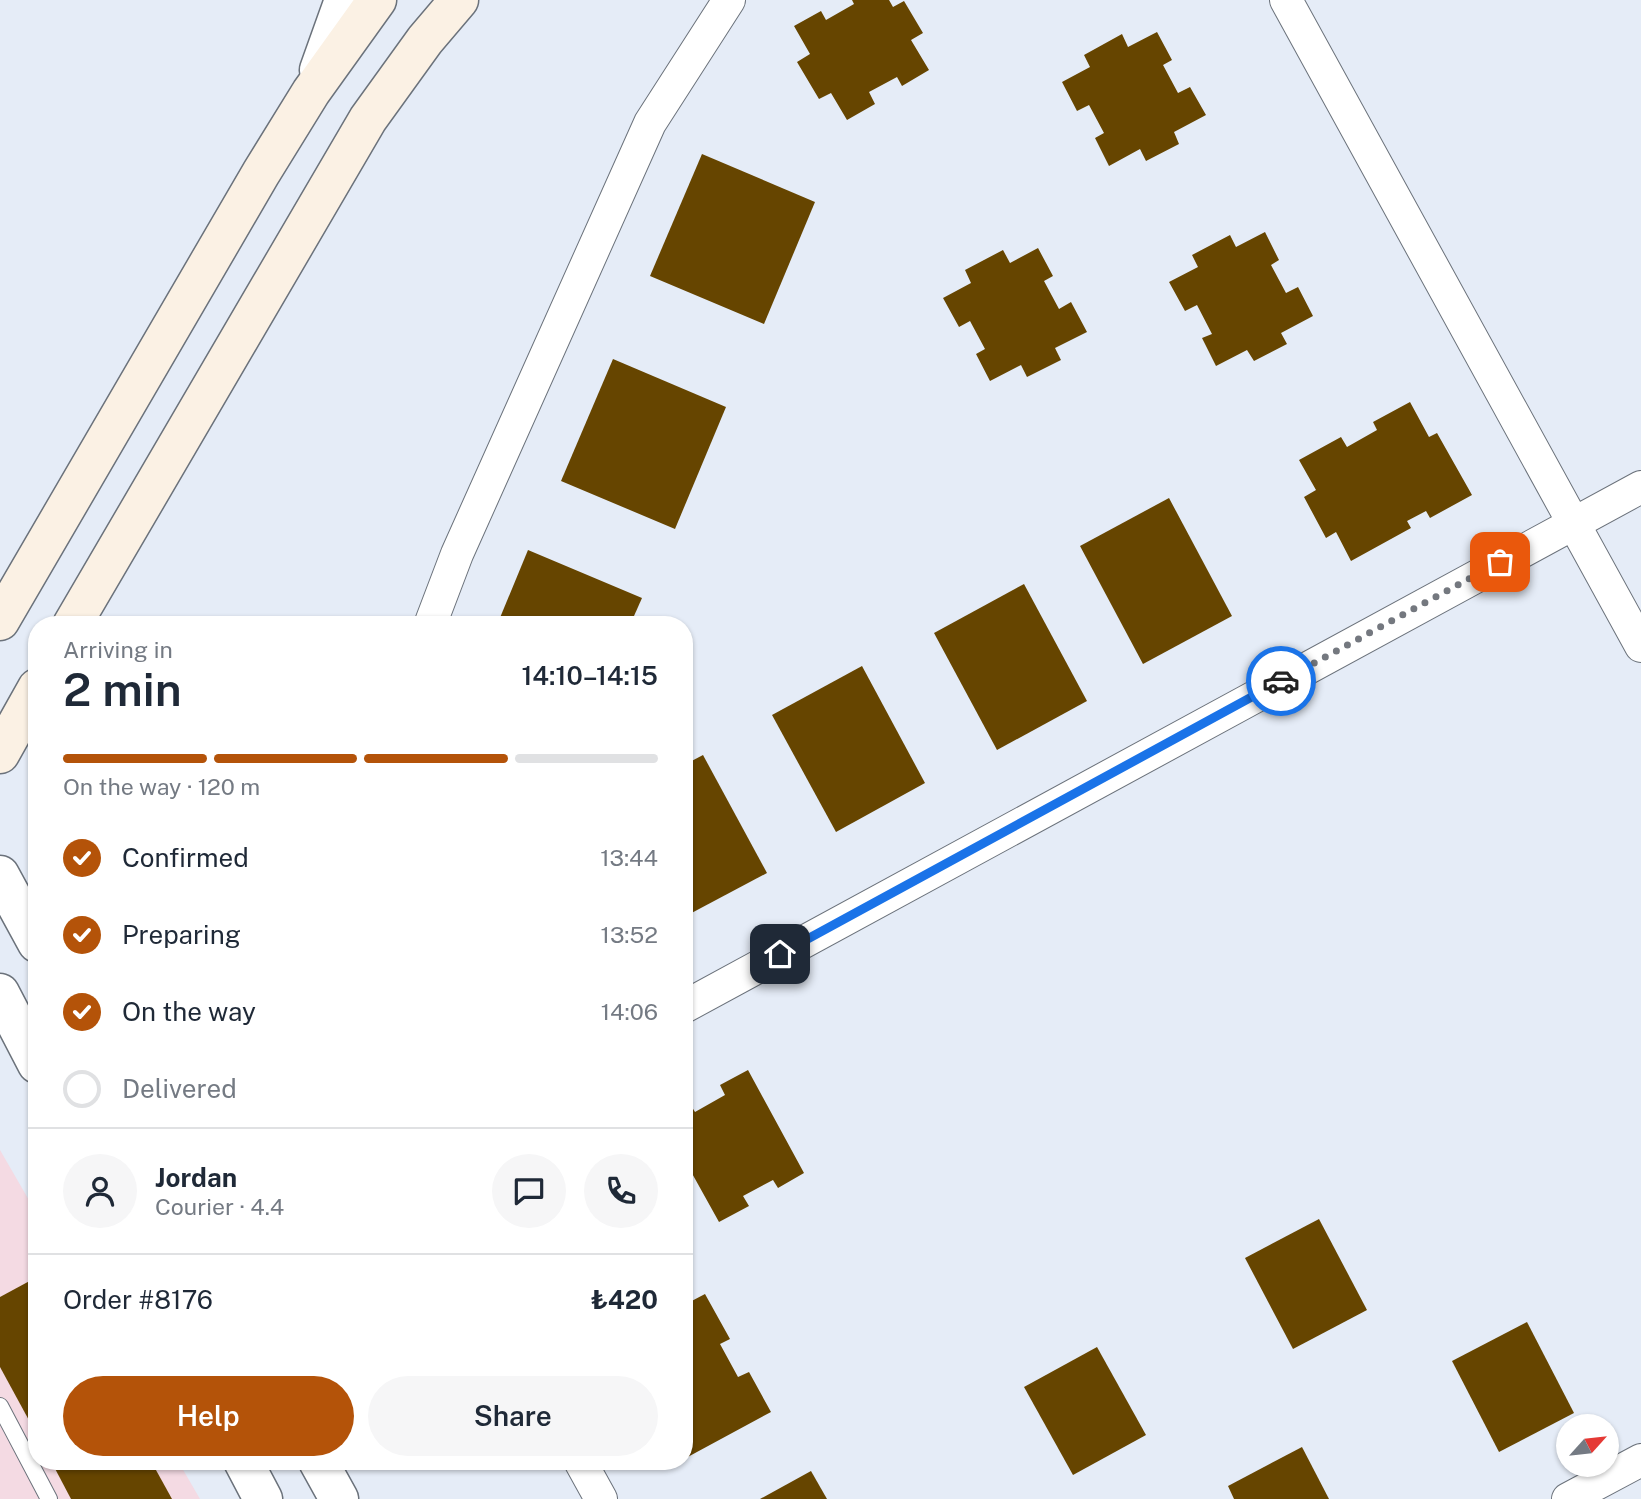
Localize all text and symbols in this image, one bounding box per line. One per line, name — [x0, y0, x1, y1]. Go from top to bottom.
pin — [1470, 532, 1530, 592]
icon: bag — [1481, 543, 1519, 581]
text: Arriving in — [63, 636, 173, 663]
courier — [1246, 646, 1316, 716]
text: 14:10–14:15 — [521, 660, 658, 691]
text: 2 min — [63, 662, 182, 716]
icon: car — [1262, 662, 1300, 700]
text: On the way · 120 m — [63, 773, 260, 800]
icon: check — [63, 839, 101, 877]
text: Confirmed — [122, 842, 249, 873]
text: 13:44 — [600, 844, 658, 871]
icon: check — [63, 916, 101, 954]
text: Preparing — [122, 919, 241, 950]
text: 13:52 — [601, 921, 658, 948]
pin — [750, 924, 810, 984]
icon: home — [761, 935, 799, 973]
icon: check — [63, 993, 101, 1031]
text: On the way — [122, 996, 256, 1027]
text: 14:06 — [601, 998, 658, 1025]
text: Delivered — [122, 1073, 237, 1104]
button: person — [63, 1154, 137, 1228]
button: chat — [492, 1154, 566, 1228]
button: phone — [584, 1154, 658, 1228]
text: Jordan — [155, 1162, 237, 1193]
text: Courier · 4.4 — [155, 1193, 284, 1220]
text: Order #8176 — [63, 1284, 213, 1315]
text: ₺420 — [591, 1284, 658, 1315]
button: Help — [63, 1376, 354, 1456]
button: Share — [368, 1376, 658, 1456]
north arrow — [1556, 1414, 1619, 1477]
map controls — [1556, 1414, 1619, 1477]

